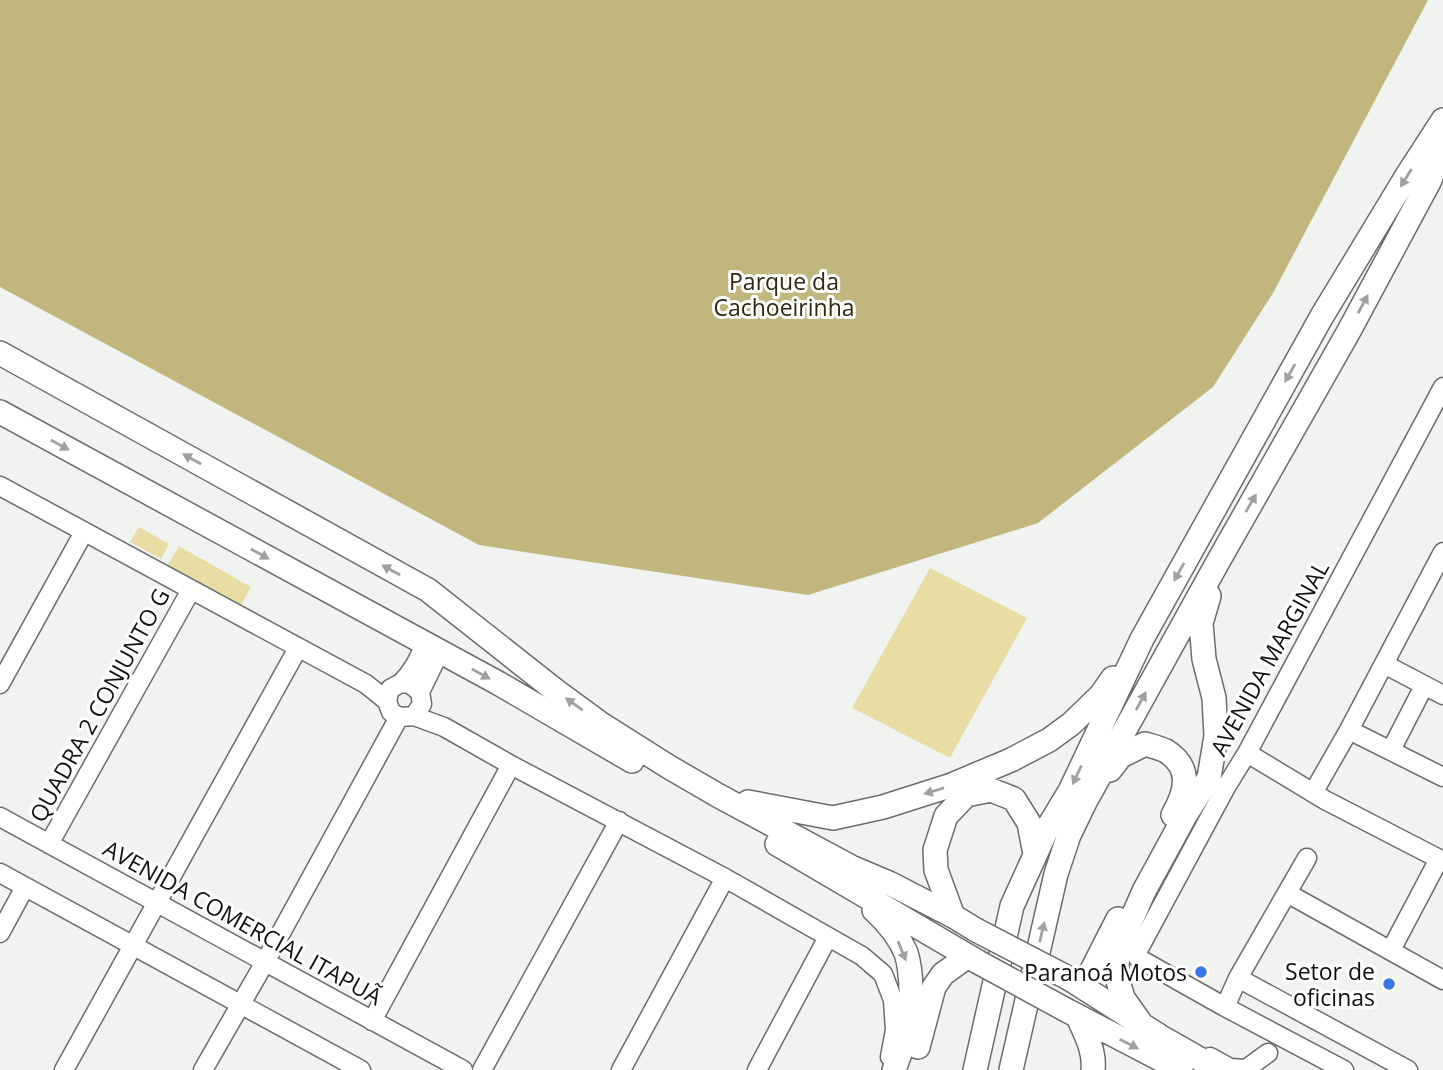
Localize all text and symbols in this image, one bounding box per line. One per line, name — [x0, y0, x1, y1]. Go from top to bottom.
one-way arrow — [1400, 168, 1413, 188]
park label: Parque da Cachoeirinha — [713, 265, 855, 323]
one-way arrow — [1357, 295, 1369, 314]
one-way arrow — [1284, 364, 1296, 383]
one-way arrow — [50, 439, 70, 451]
one-way arrow — [182, 453, 202, 465]
one-way arrow — [1245, 493, 1257, 512]
one-way arrow — [250, 548, 269, 560]
street label: AVENIDA MARGINAL — [1202, 555, 1336, 761]
one-way arrow — [1173, 562, 1185, 582]
one-way arrow — [381, 564, 401, 576]
street label: QUADRA 2 CONJUNTO G — [21, 582, 177, 828]
one-way arrow — [472, 668, 491, 680]
one-way arrow — [1134, 691, 1146, 711]
one-way arrow — [565, 697, 583, 711]
one-way arrow — [1072, 765, 1083, 786]
one-way arrow — [923, 786, 944, 797]
street label: AVENIDA COMERCIAL ITAPUÃ — [98, 832, 389, 1012]
one-way arrow — [1037, 921, 1048, 943]
one-way arrow — [897, 940, 908, 961]
place label: Setor de oficinas — [1285, 955, 1375, 1013]
place label: Paranoá Motos — [1024, 956, 1187, 988]
marker: Paranoá Motos — [1193, 964, 1209, 980]
marker: Setor de oficinas — [1381, 976, 1397, 992]
one-way arrow — [1120, 1037, 1140, 1049]

